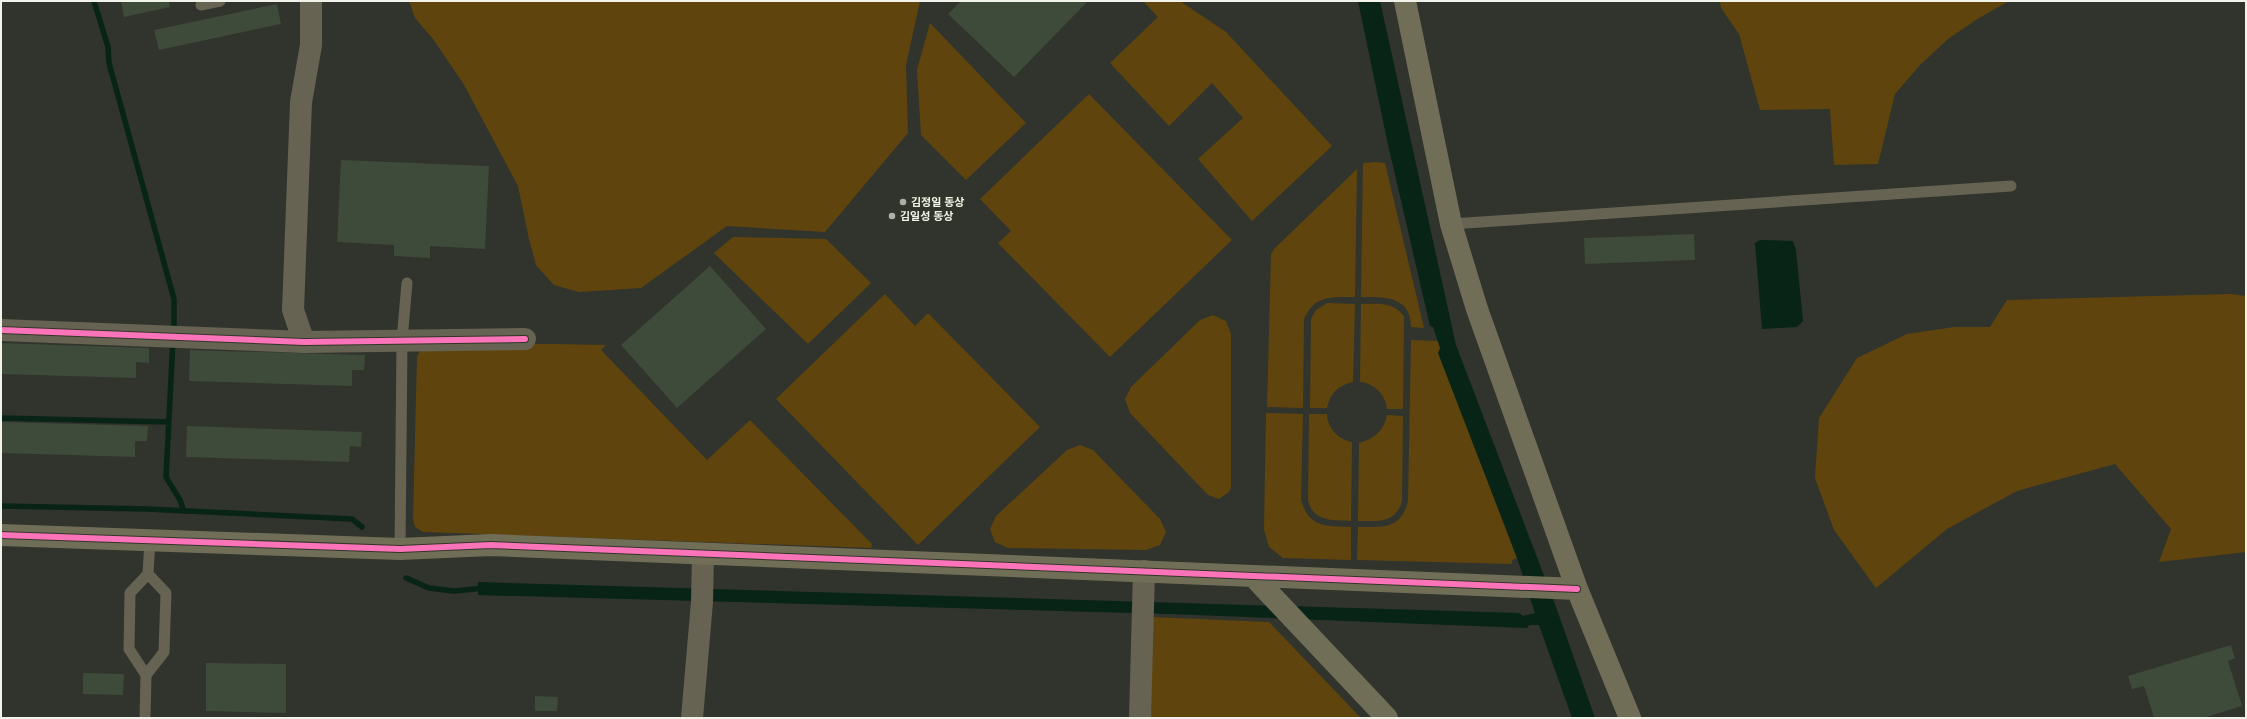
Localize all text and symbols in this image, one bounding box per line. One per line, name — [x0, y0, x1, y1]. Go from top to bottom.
place label: 김정일 동상 — [911, 196, 964, 209]
marker: 김정일 동상 — [898, 197, 908, 207]
place label: 김일성 동상 — [900, 210, 953, 223]
marker: 김일성 동상 — [887, 211, 897, 221]

